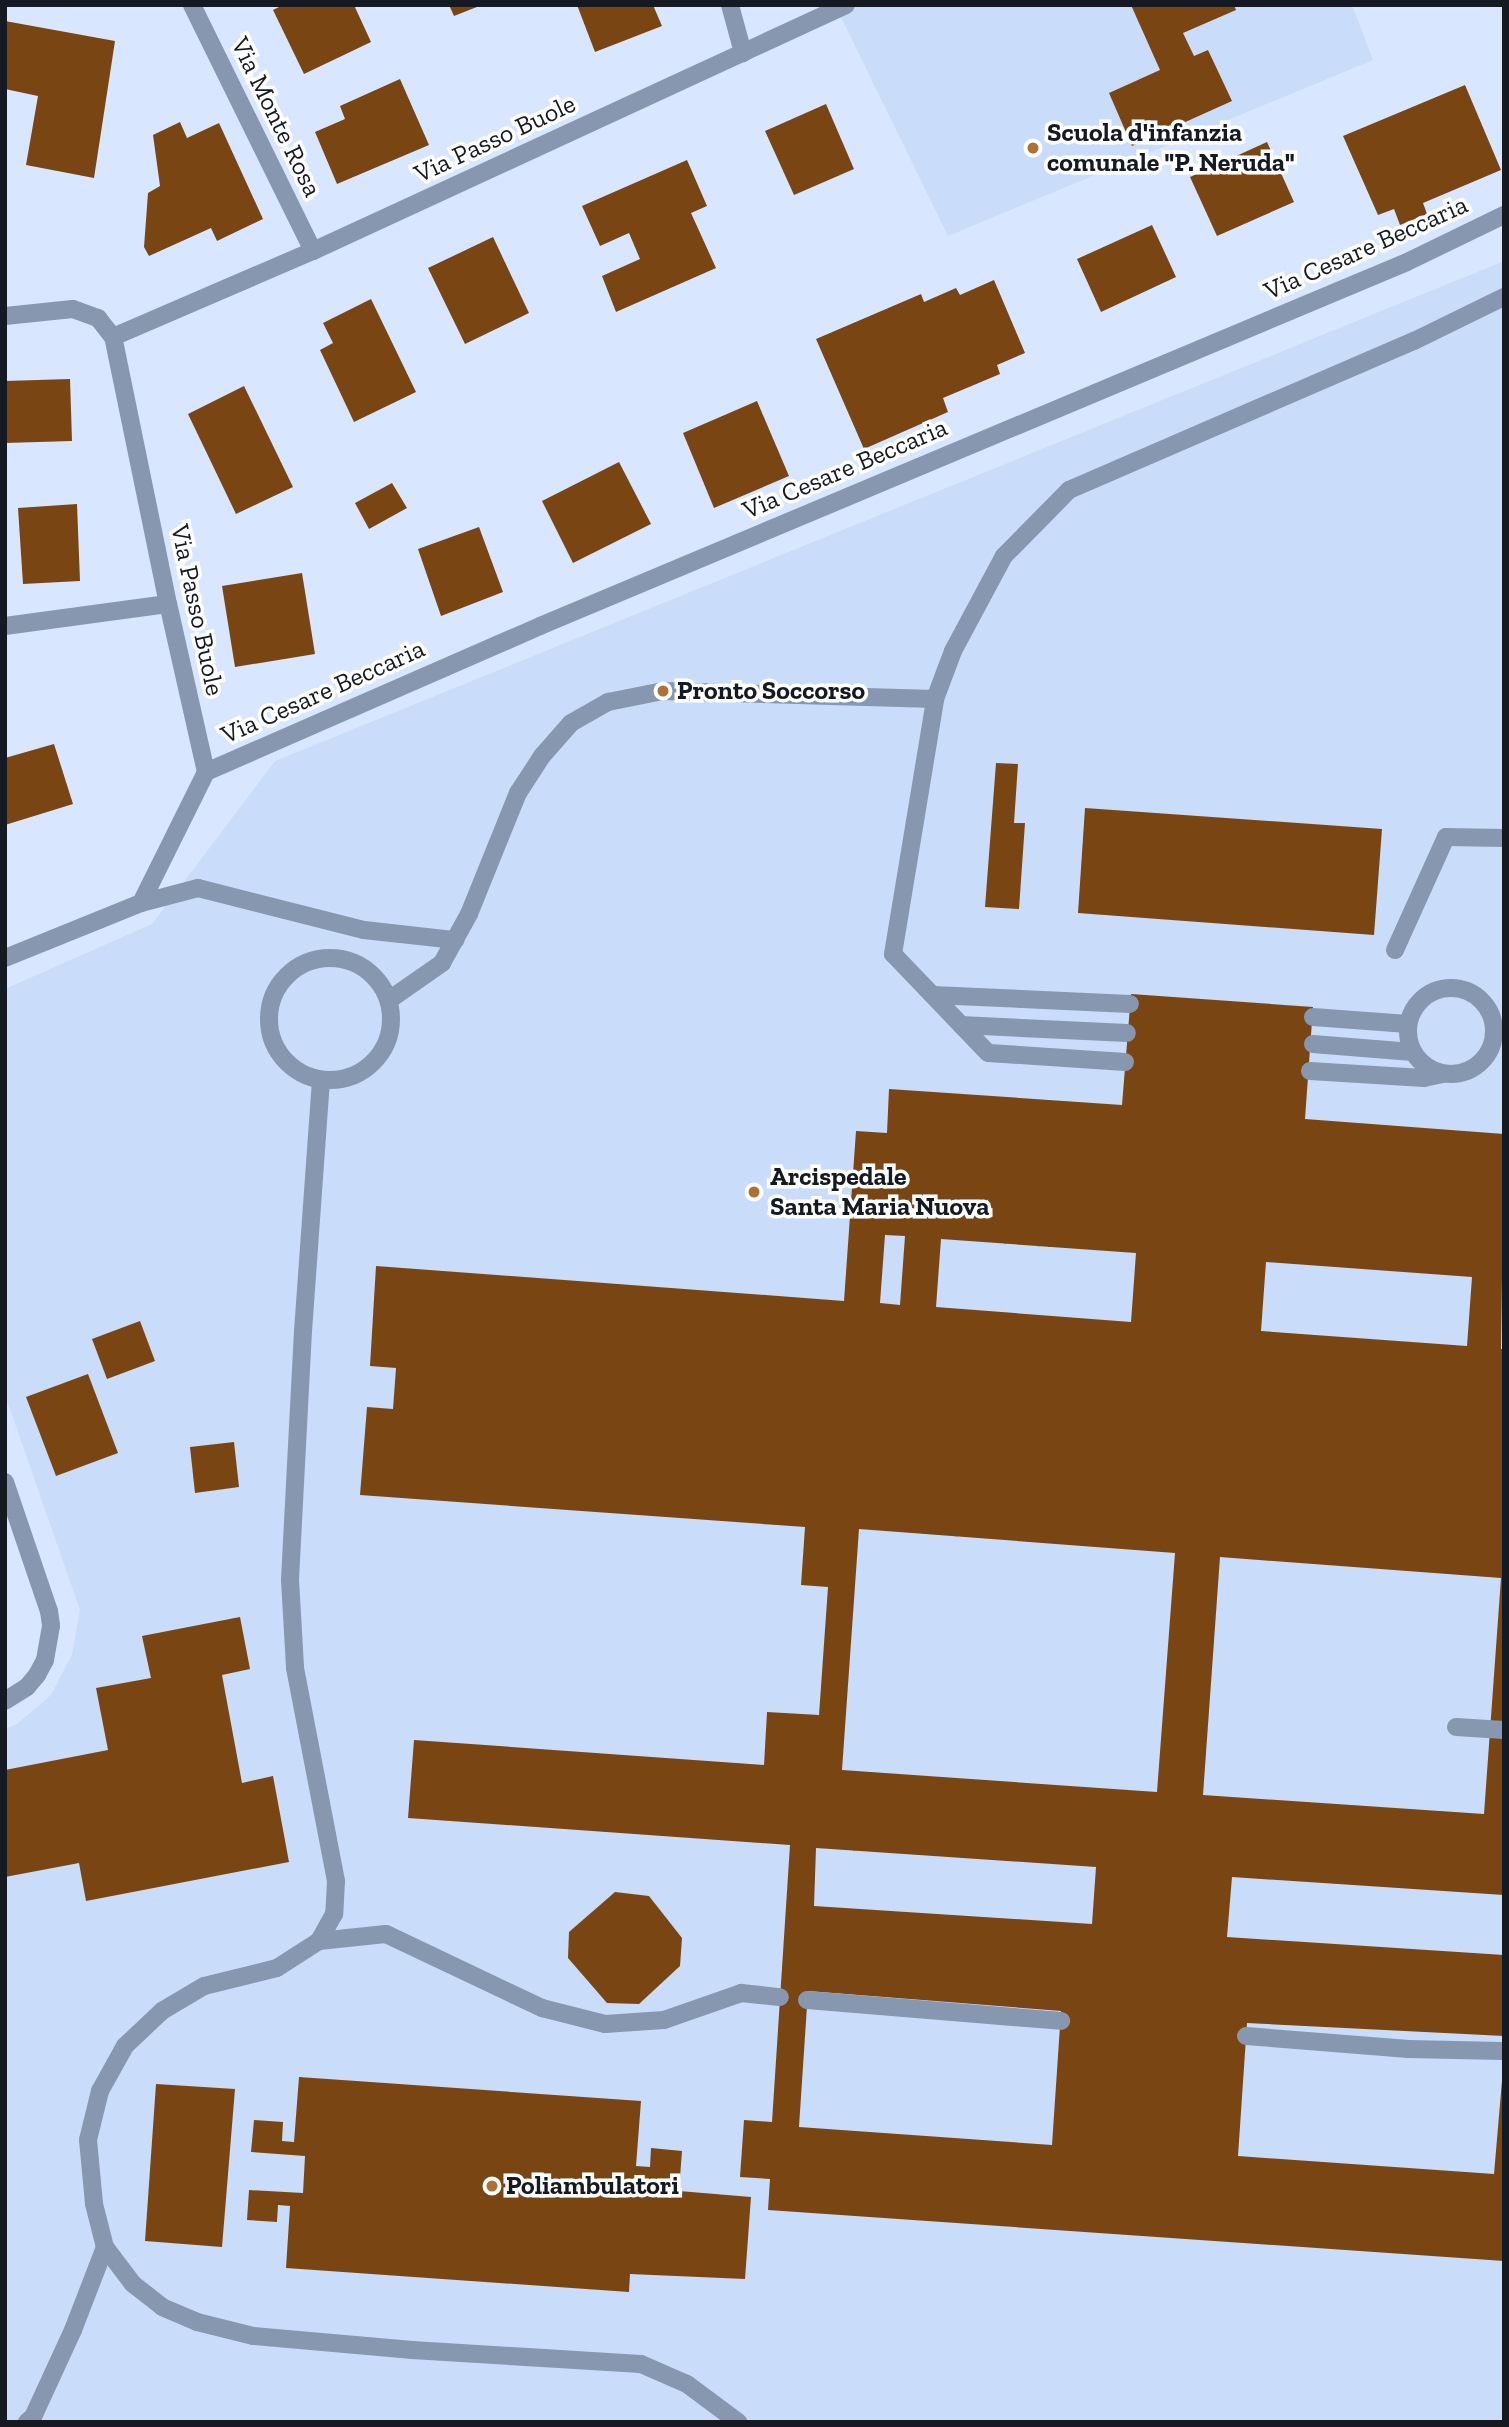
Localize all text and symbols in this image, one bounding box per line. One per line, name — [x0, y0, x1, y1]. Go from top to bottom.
street label: Via Monte Rosa — [224, 32, 328, 202]
street label: Via Passo Buole — [409, 88, 581, 190]
place label: Scuola d'infanzia comunale "P. Neruda" — [1047, 117, 1295, 178]
marker: Scuola d'infanzia comunale "P. Neruda" — [1025, 140, 1041, 156]
street label: Via Cesare Beccaria — [1259, 189, 1473, 307]
street label: Via Cesare Beccaria — [738, 412, 952, 526]
street label: Via Passo Buole — [164, 522, 230, 698]
street label: Via Cesare Beccaria — [216, 633, 430, 751]
place label: Pronto Soccorso — [677, 675, 865, 707]
marker: Pronto Soccorso — [655, 683, 671, 699]
place label: Arcispedale Santa Maria Nuova — [770, 1161, 989, 1222]
marker: Arcispedale Santa Maria Nuova — [744, 1182, 764, 1202]
place label: Poliambulatori — [506, 2170, 679, 2202]
marker: Poliambulatori — [484, 2178, 500, 2194]

